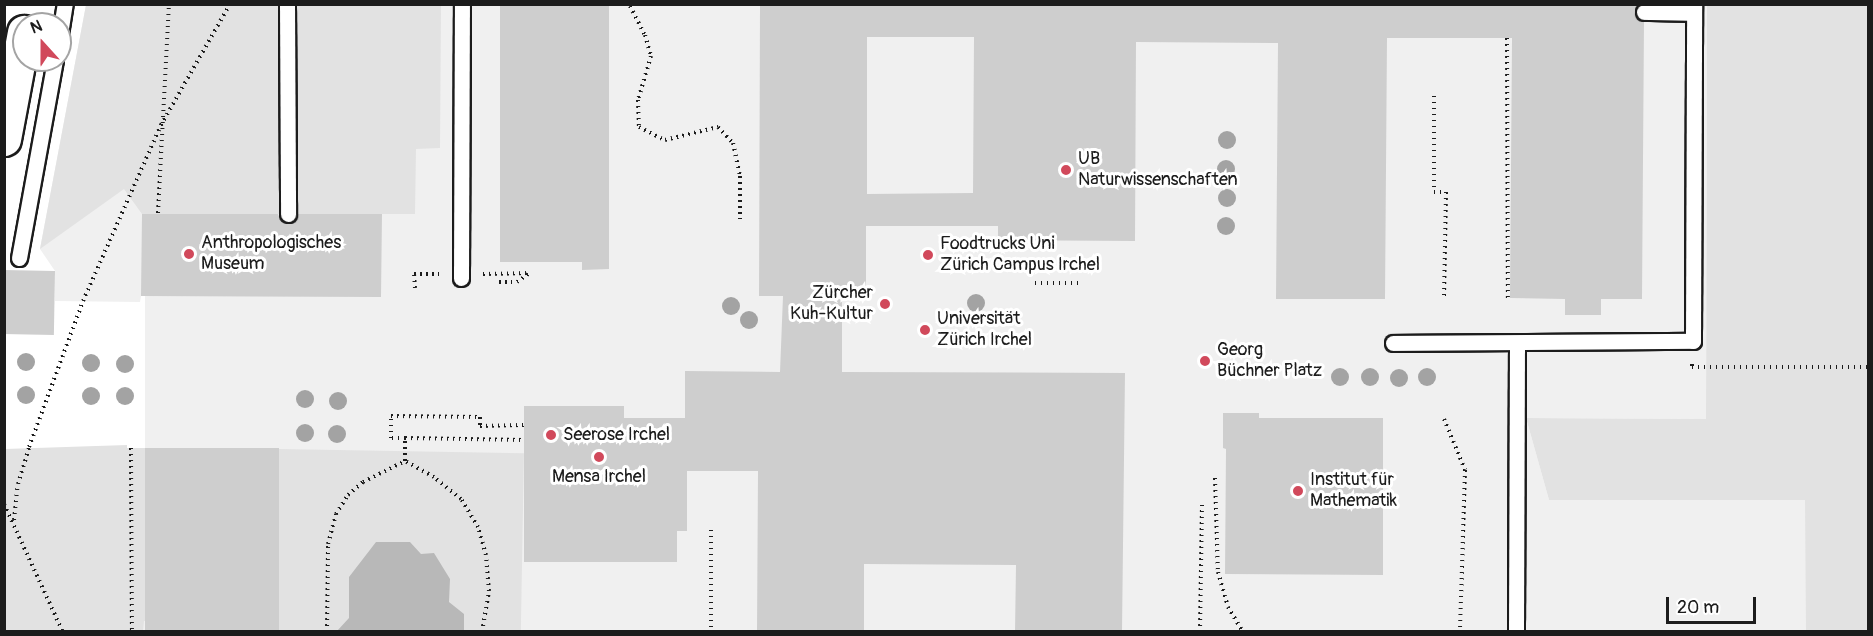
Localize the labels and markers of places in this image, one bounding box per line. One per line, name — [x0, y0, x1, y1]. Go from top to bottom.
place label: UB Naturwissenschaften — [1078, 149, 1238, 192]
marker: UB Naturwissenschaften — [1059, 163, 1073, 177]
place label: Anthropologisches Museum — [201, 233, 341, 276]
place label: Foodtrucks Uni Zürich Campus Irchel — [940, 234, 1100, 276]
marker: Anthropologisches Museum — [182, 247, 196, 261]
marker: Foodtrucks Uni Zürich Campus Irchel — [921, 248, 935, 262]
place label: Zürcher Kuh-Kultur — [790, 283, 873, 326]
marker: Zürcher Kuh-Kultur — [878, 297, 892, 311]
place label: Universität Zürich Irchel — [937, 309, 1032, 352]
marker: Universität Zürich Irchel — [918, 323, 932, 337]
place label: Georg Büchner Platz — [1217, 340, 1322, 382]
marker: Georg Büchner Platz — [1198, 354, 1212, 368]
place label: Seerose Irchel — [563, 424, 670, 446]
marker: Seerose Irchel — [544, 428, 558, 442]
marker: Mensa Irchel — [592, 450, 606, 464]
place label: Mensa Irchel — [552, 466, 646, 488]
place label: Institut für Mathematik — [1310, 470, 1397, 512]
marker: Institut für Mathematik — [1291, 484, 1305, 498]

